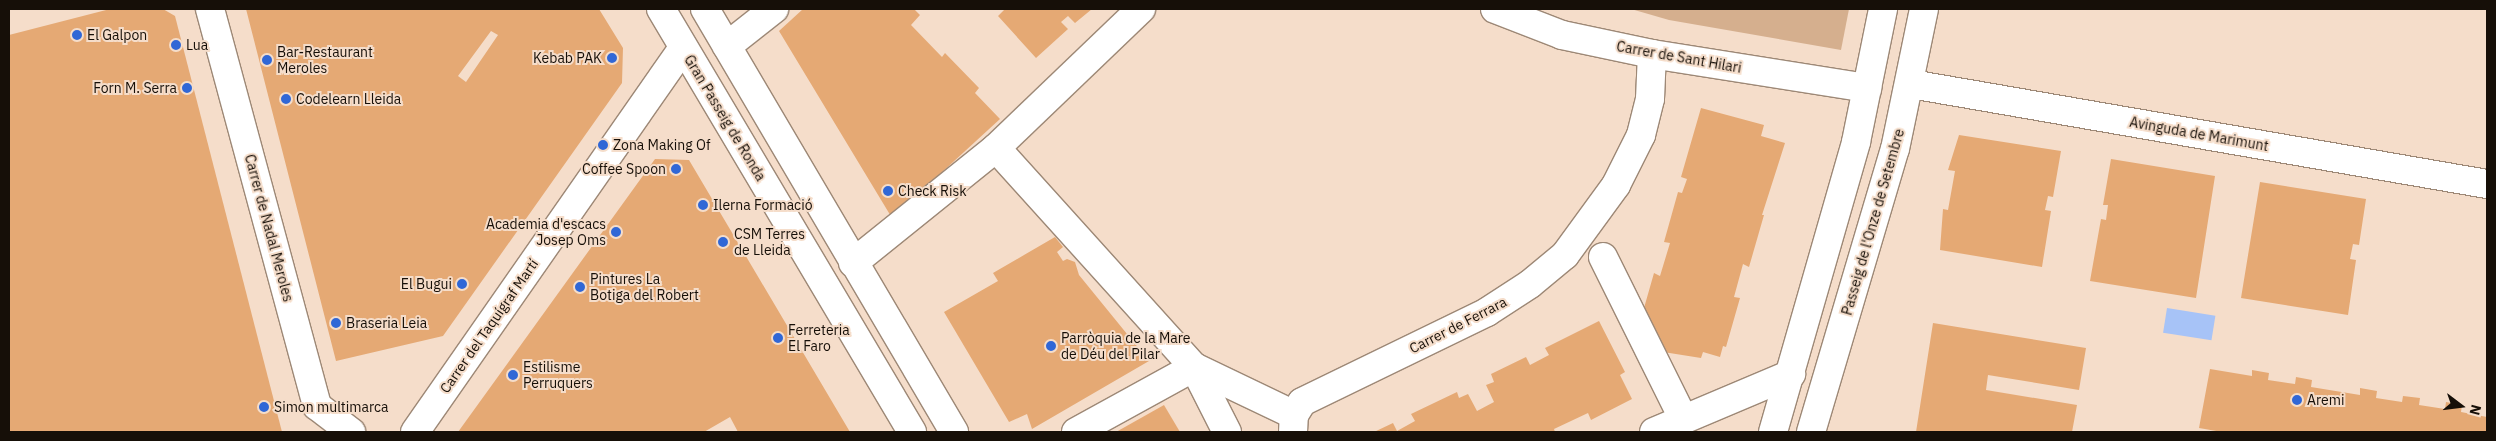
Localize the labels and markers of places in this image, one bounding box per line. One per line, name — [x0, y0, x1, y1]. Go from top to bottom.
place label: El Galpon — [87, 27, 147, 43]
marker: El Galpon — [71, 29, 83, 41]
place label: Lua — [186, 37, 208, 53]
marker: Lua — [170, 39, 182, 51]
place label: Bar-Restaurant Meroles — [277, 44, 373, 76]
place label: Kebab PAK — [533, 50, 602, 66]
marker: Kebab PAK — [606, 52, 618, 64]
marker: Bar-Restaurant Meroles — [261, 54, 273, 66]
place label: Forn M. Serra — [93, 80, 177, 96]
marker: Forn M. Serra — [181, 82, 193, 94]
place label: Codelearn Lleida — [296, 91, 401, 107]
marker: Codelearn Lleida — [280, 93, 292, 105]
place label: Zona Making Of — [613, 137, 710, 153]
marker: Zona Making Of — [597, 139, 609, 151]
place label: Coffee Spoon — [582, 161, 666, 177]
marker: Coffee Spoon — [670, 163, 682, 175]
place label: Check Risk — [898, 183, 967, 199]
marker: Check Risk — [882, 185, 894, 197]
place label: Ilerna Formació — [713, 197, 812, 213]
marker: Ilerna Formació — [697, 199, 709, 211]
place label: Academia d'escacs Josep Oms — [486, 216, 606, 248]
marker: Academia d'escacs Josep Oms — [610, 226, 622, 238]
place label: CSM Terres de Lleida — [734, 226, 805, 258]
marker: CSM Terres de Lleida — [716, 235, 730, 249]
place label: Pintures La Botiga del Robert — [590, 271, 699, 304]
place label: El Bugui — [401, 276, 452, 292]
marker: El Bugui — [456, 278, 468, 290]
marker: Pintures La Botiga del Robert — [574, 281, 586, 293]
place label: Braseria Leia — [346, 315, 427, 331]
marker: Braseria Leia — [330, 317, 342, 329]
place label: Ferreteria El Faro — [788, 322, 850, 354]
place label: Parròquia de la Mare de Déu del Pilar — [1061, 330, 1191, 362]
marker: Ferreteria El Faro — [772, 332, 784, 344]
marker: Parròquia de la Mare de Déu del Pilar — [1045, 340, 1057, 352]
place label: Estilisme Perruquers — [523, 359, 593, 392]
marker: Estilisme Perruquers — [507, 369, 519, 381]
place label: Aremi — [2307, 392, 2344, 408]
marker: Aremi — [2291, 394, 2303, 406]
place label: Simon multimarca — [274, 399, 389, 415]
marker: Simon multimarca — [258, 401, 270, 413]

